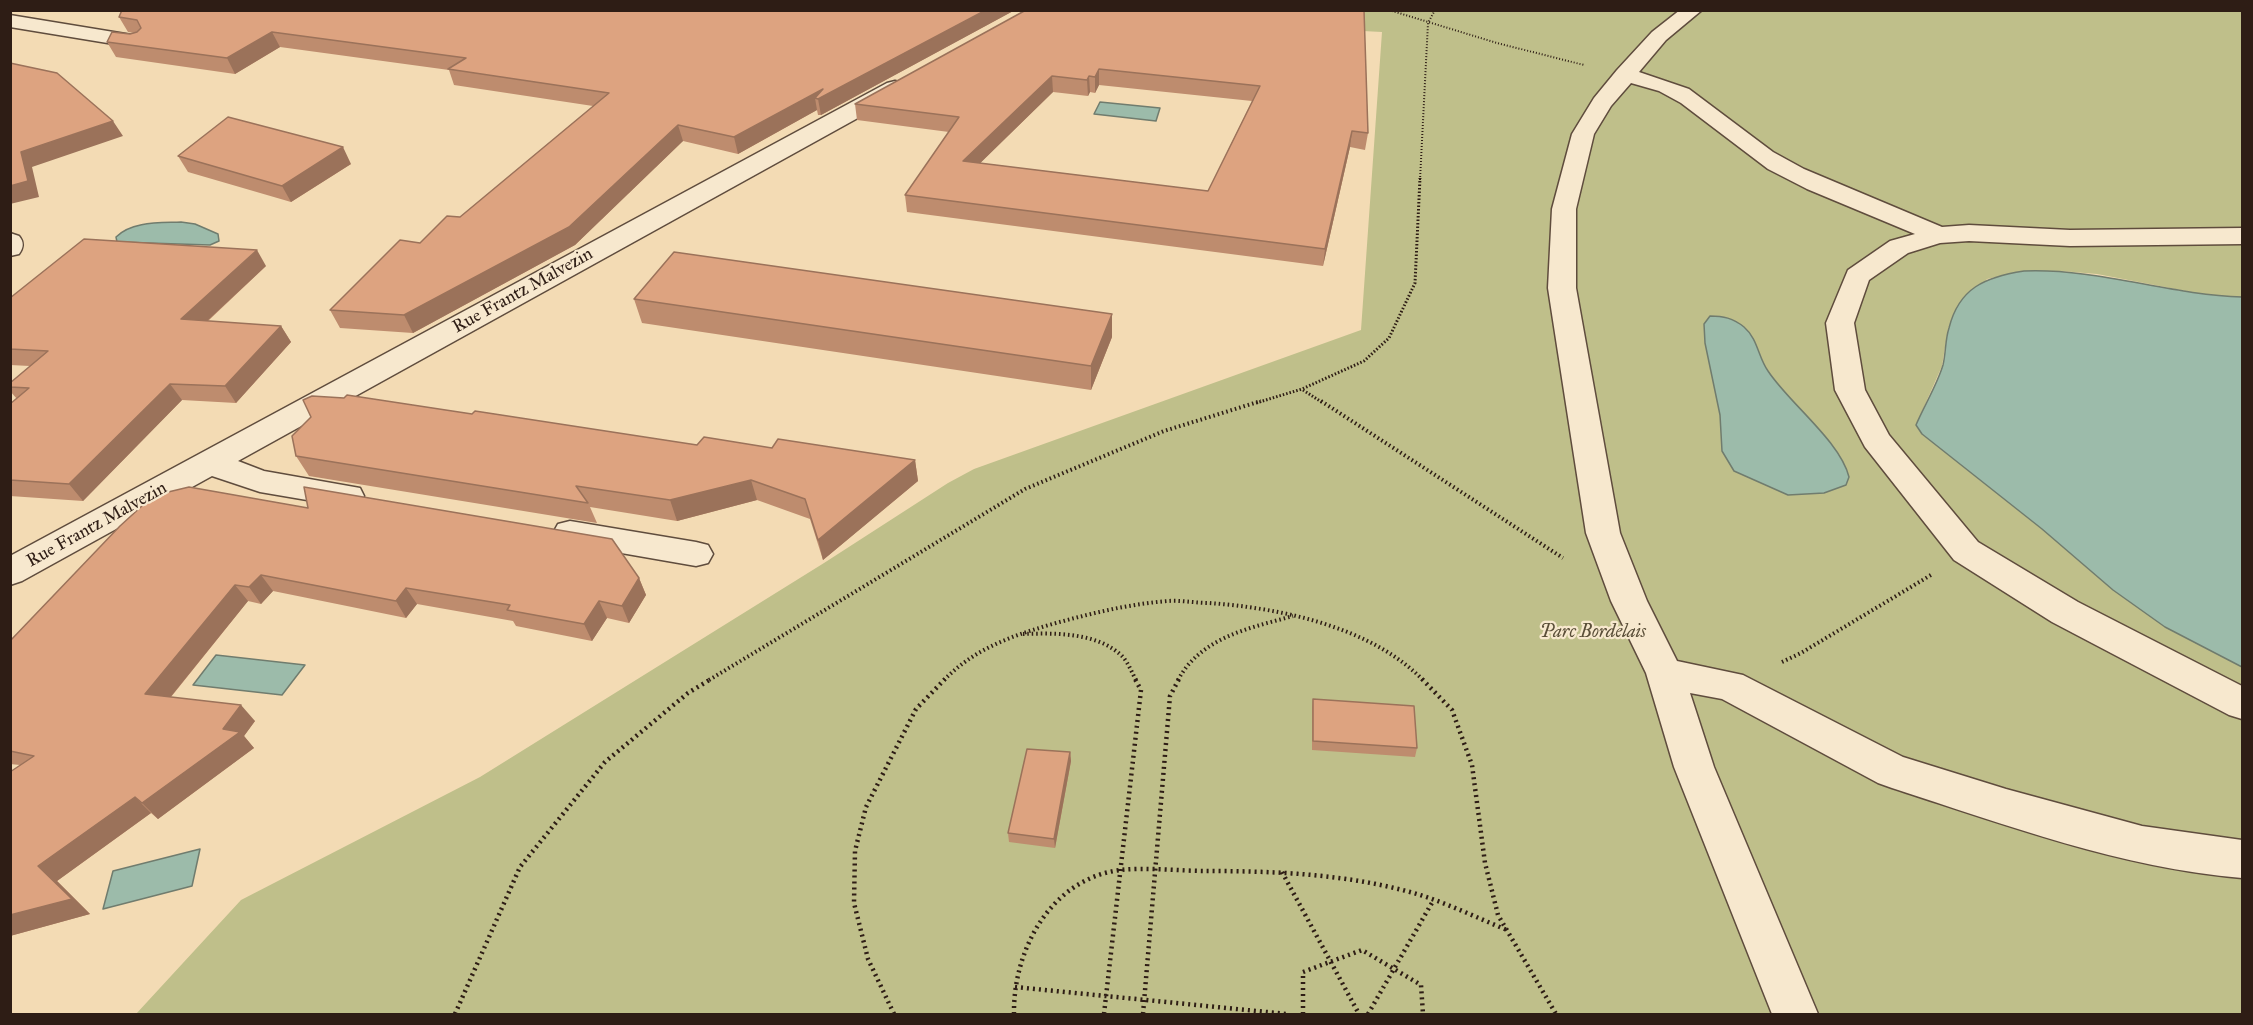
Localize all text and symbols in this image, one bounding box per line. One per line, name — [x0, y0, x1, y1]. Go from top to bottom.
street label: Rue Frantz Malvezin — [449, 243, 597, 339]
street label: Rue Frantz Malvezin — [23, 477, 171, 573]
park label: Parc Bordelais — [1540, 622, 1646, 644]

